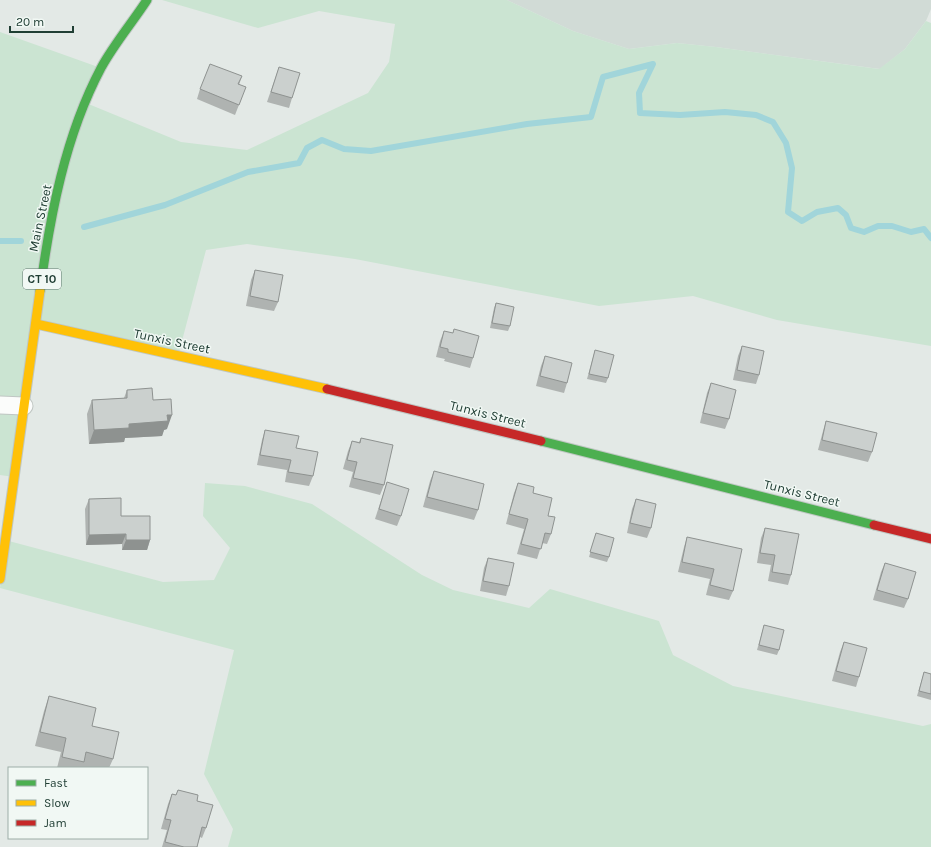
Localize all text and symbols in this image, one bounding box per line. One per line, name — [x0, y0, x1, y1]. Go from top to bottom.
scale bar — [10, 8, 73, 34]
text: 20 m — [16, 15, 44, 29]
street label: Main Street — [26, 183, 54, 253]
road number: CT 10 — [23, 269, 61, 289]
street label: Tunxis Street — [133, 326, 212, 356]
street label: Tunxis Street — [449, 397, 527, 431]
street label: Tunxis Street — [763, 476, 841, 510]
legend — [8, 767, 148, 839]
text: Fast — [44, 776, 68, 790]
text: Slow — [44, 796, 70, 810]
text: Jam — [44, 816, 67, 830]

